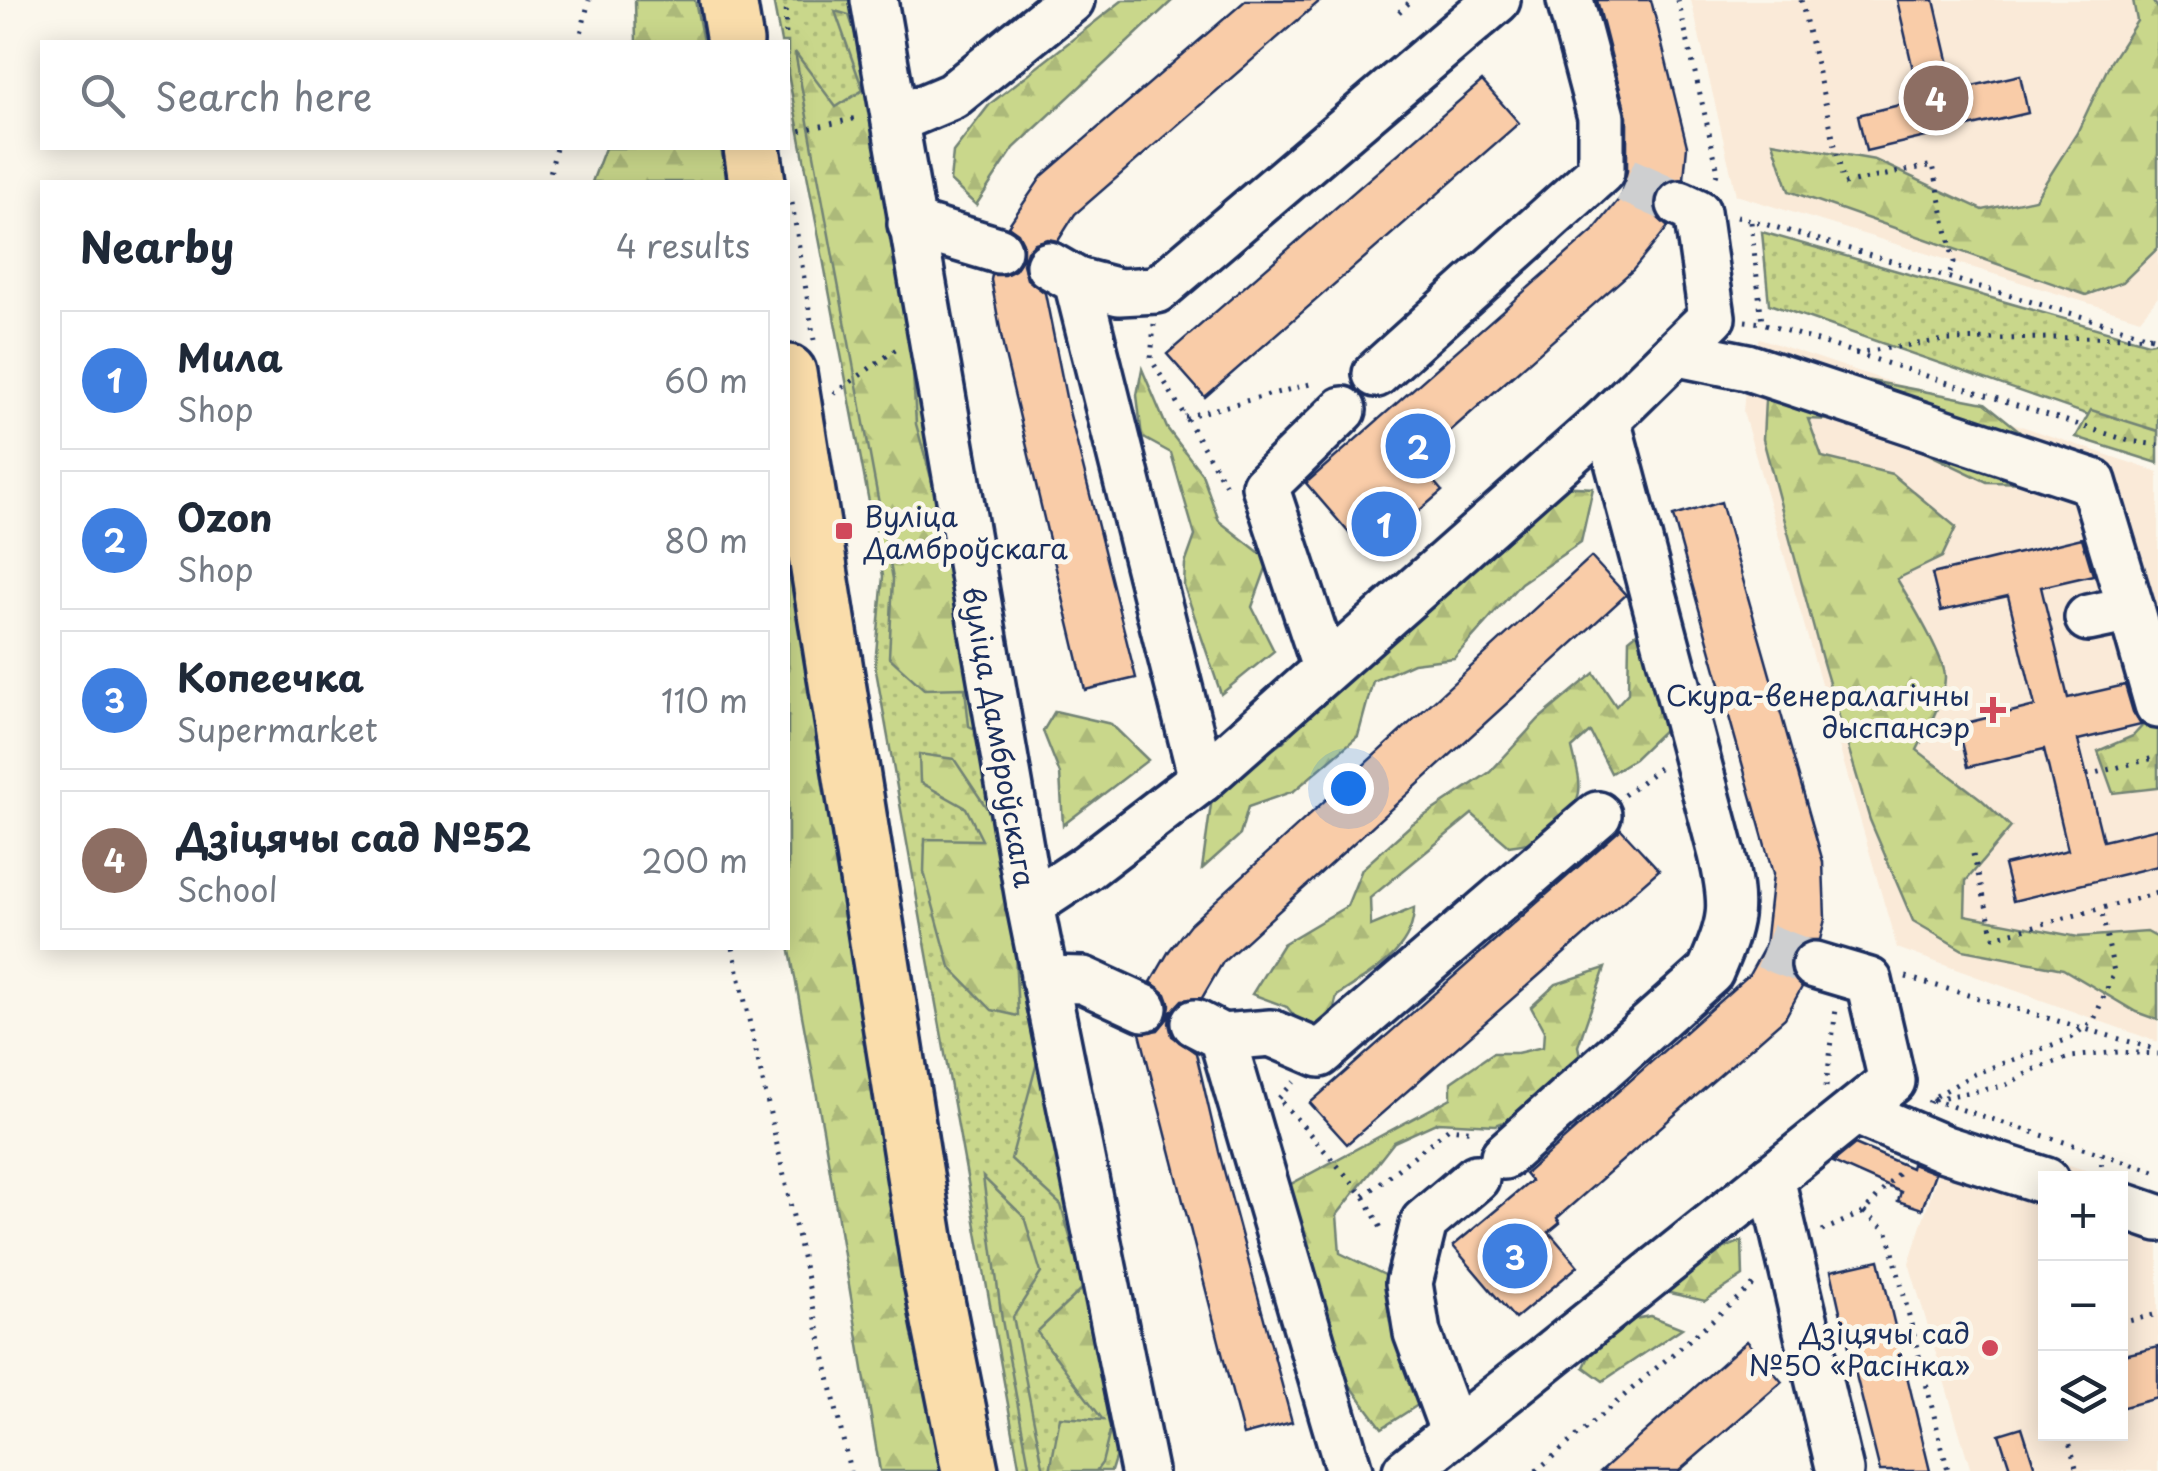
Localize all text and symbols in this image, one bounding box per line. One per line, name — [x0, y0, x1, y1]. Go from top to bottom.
search box — [40, 40, 790, 150]
pin: 4 — [1904, 61, 1968, 136]
text: Search here — [155, 67, 372, 124]
icon: search — [75, 68, 130, 123]
text: Nearby — [80, 214, 234, 277]
text: 4 results — [616, 221, 750, 269]
text: Мила — [177, 328, 283, 385]
text: 1 — [107, 356, 122, 404]
text: 60 m — [664, 356, 748, 404]
text: Shop — [177, 385, 254, 433]
pin: 2 — [1386, 408, 1450, 484]
pin: 1 — [1352, 486, 1416, 562]
text: Ozon — [177, 488, 273, 545]
place label: Вуліца Дамброўскага — [863, 494, 1068, 569]
text: 2 — [103, 516, 126, 564]
text: 80 m — [664, 516, 748, 564]
marker: Вуліца Дамброўскага — [833, 520, 855, 542]
text: Shop — [177, 545, 254, 593]
street label: вуліца Дамброўскага — [952, 583, 1048, 891]
text: Копеечка — [177, 648, 364, 705]
place label: Скура-венералагічны дыспансэр — [1666, 673, 1970, 748]
text: 3 — [104, 676, 125, 724]
text: 110 m — [661, 676, 748, 724]
marker: Скура-венералагічны дыспансэр — [1980, 697, 2006, 723]
text: Supermarket — [177, 705, 378, 753]
your location — [1323, 763, 1374, 814]
text: Дзіцячы сад №52 — [177, 808, 531, 865]
text: 4 — [104, 836, 125, 884]
text: 200 m — [641, 836, 748, 884]
text: School — [177, 865, 278, 913]
map controls — [2038, 1171, 2128, 1441]
button: + — [2038, 1171, 2128, 1261]
pin: 3 — [1482, 1218, 1548, 1294]
button: − — [2038, 1261, 2128, 1351]
place label: Дзіцячы сад №50 «Расінка» — [1749, 1311, 1970, 1386]
marker: Дзіцячы сад №50 «Расінка» — [1979, 1337, 2001, 1359]
button: layers — [2038, 1351, 2128, 1441]

